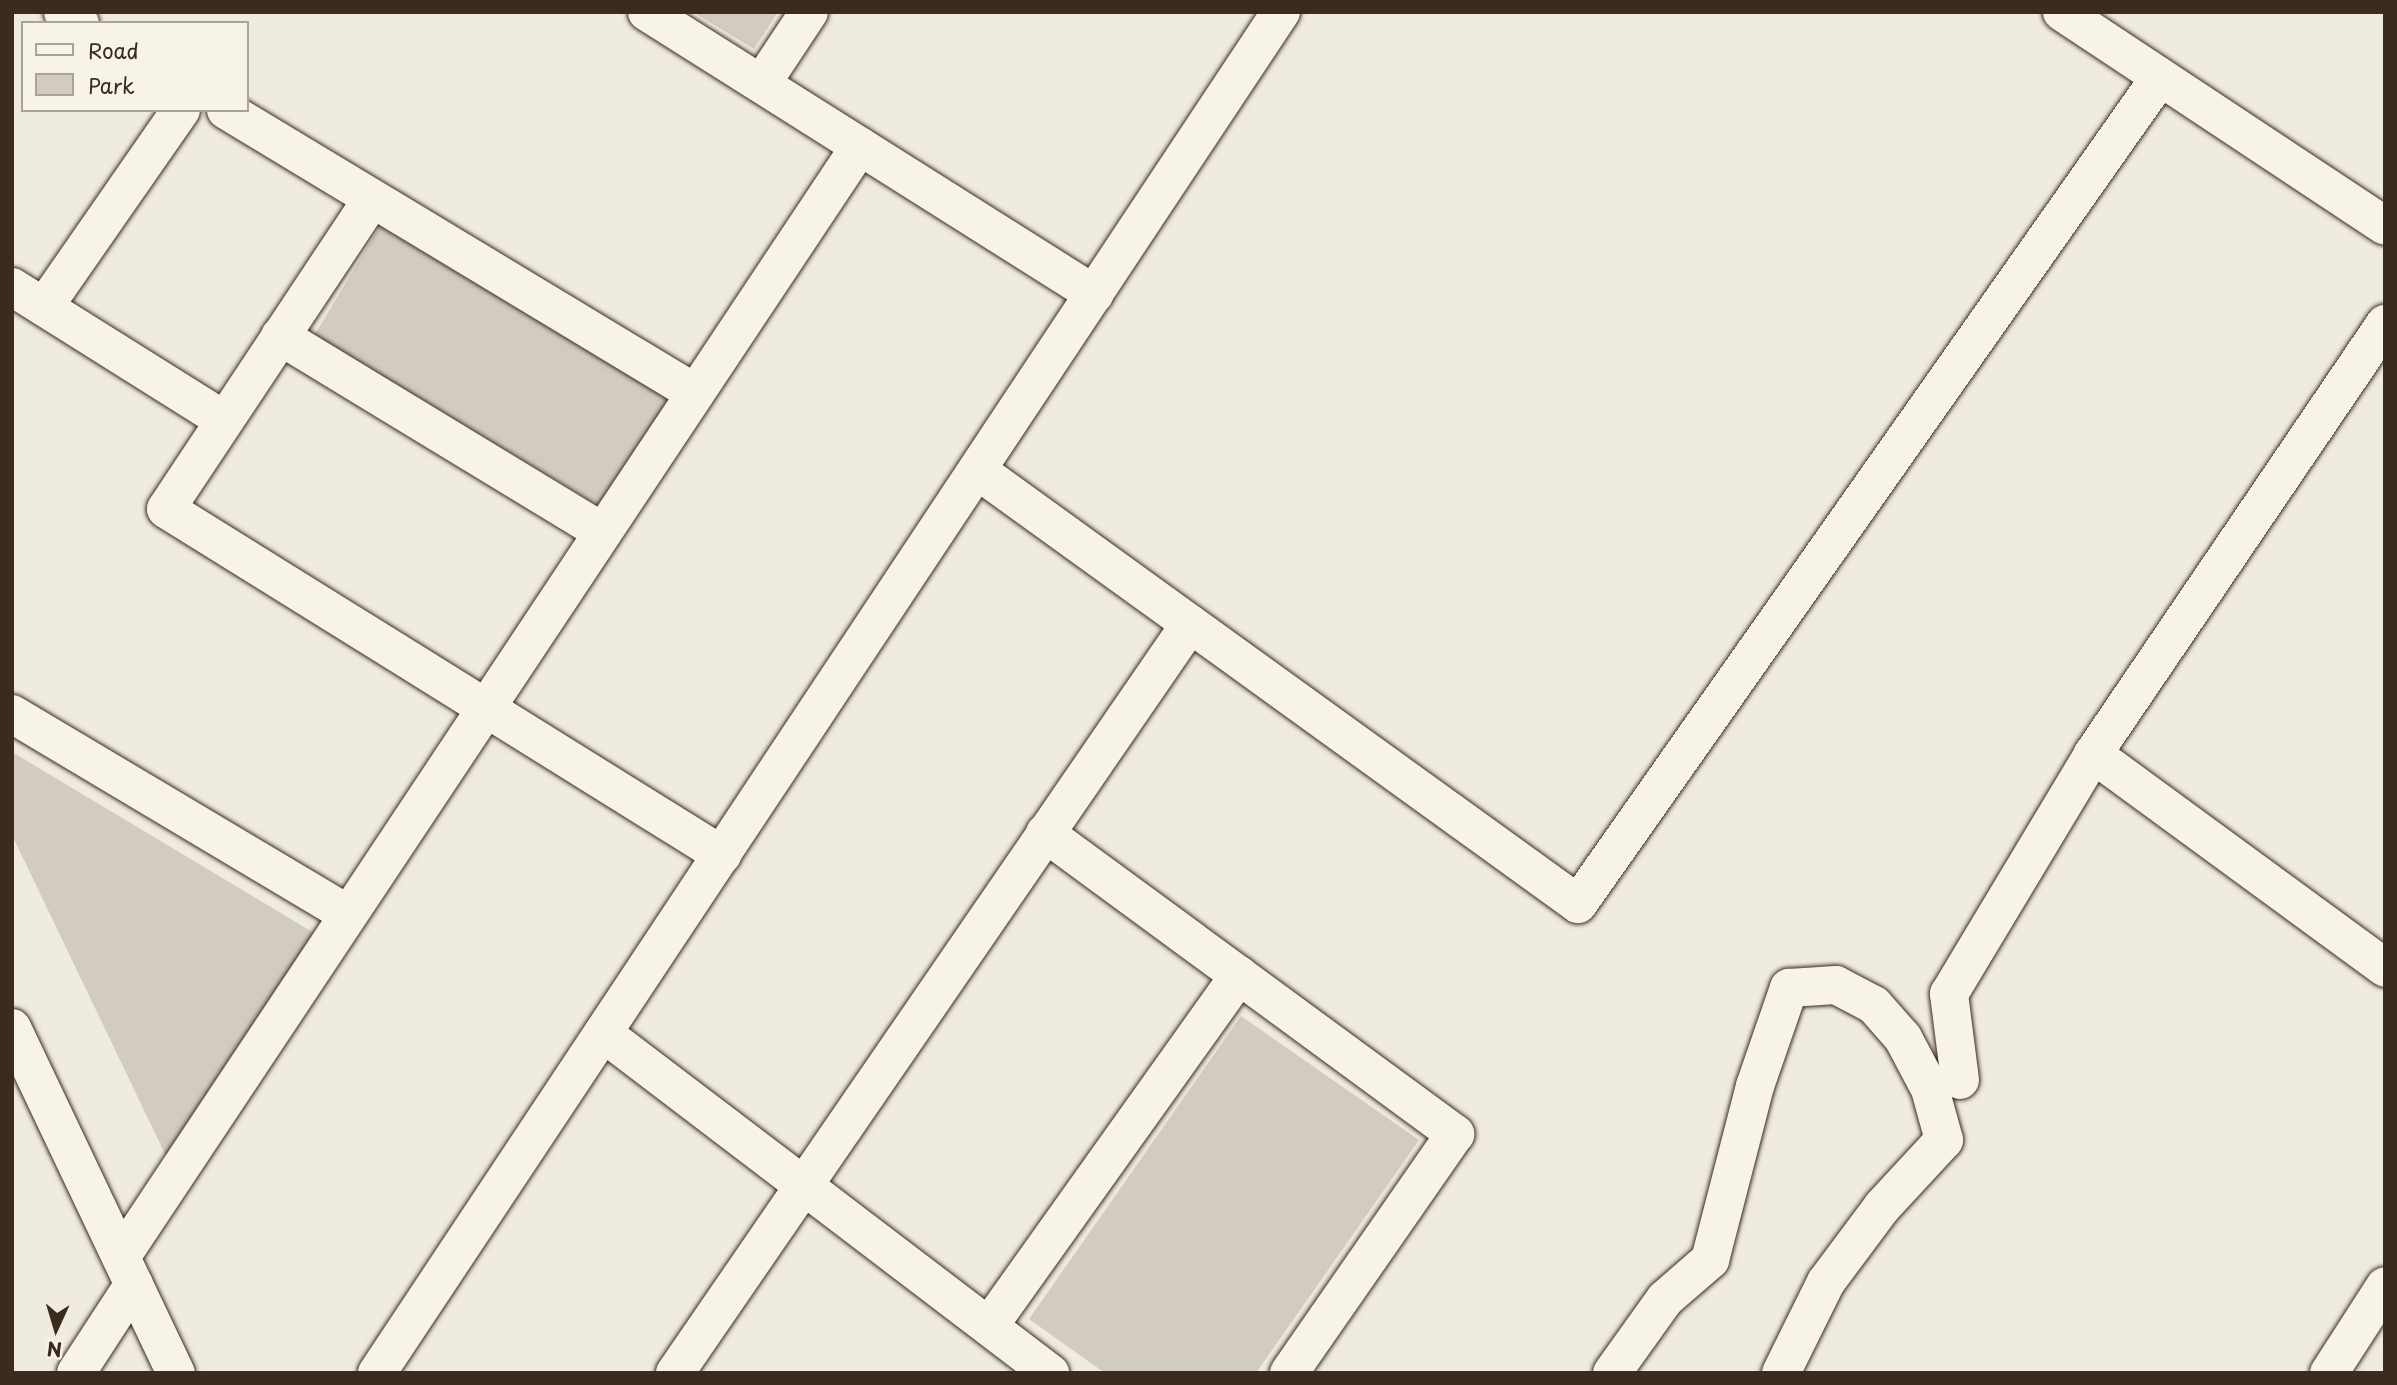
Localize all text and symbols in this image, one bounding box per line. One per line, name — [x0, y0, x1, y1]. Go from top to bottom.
legend — [21, 21, 248, 112]
text: Road — [88, 34, 139, 66]
text: Park — [88, 69, 135, 101]
north arrow — [21, 1294, 91, 1364]
text: N — [46, 1335, 63, 1364]

